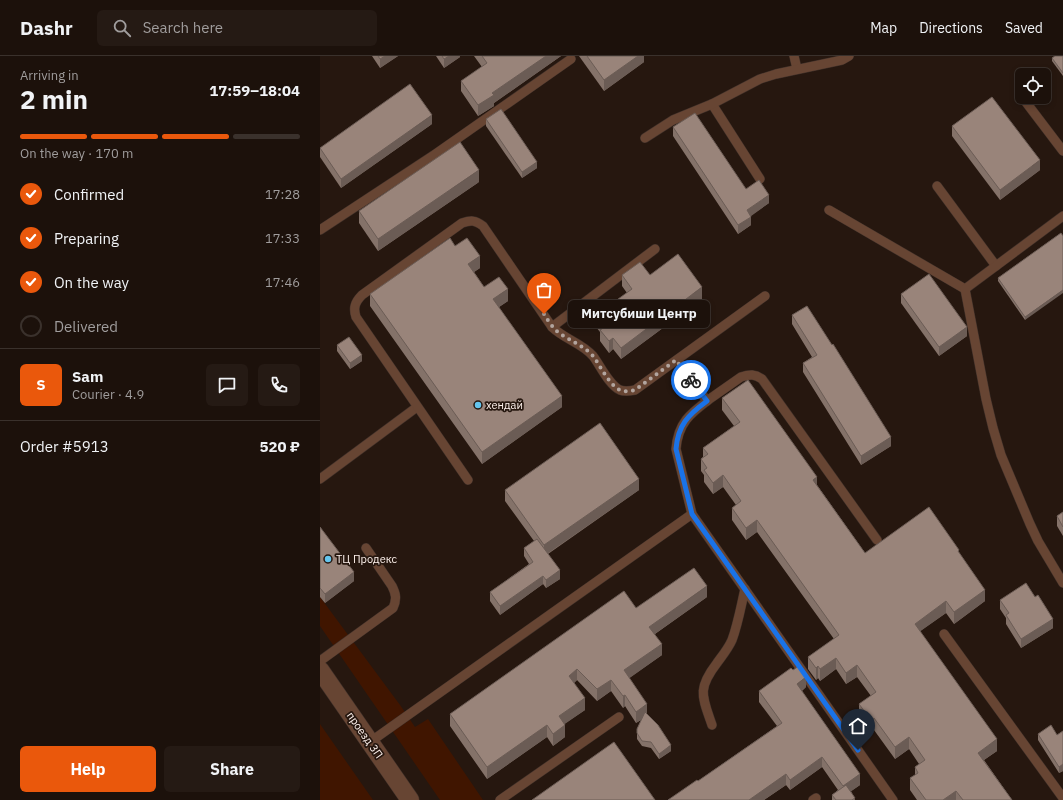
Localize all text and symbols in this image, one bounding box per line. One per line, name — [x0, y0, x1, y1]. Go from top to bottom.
search box — [97, 10, 377, 46]
text: Dashr — [20, 16, 73, 40]
icon: search — [111, 17, 133, 39]
text: Search here — [143, 18, 223, 37]
text: Map — [870, 19, 897, 37]
text: Directions — [919, 19, 983, 37]
text: Saved — [1005, 19, 1043, 37]
text: Arriving in — [20, 67, 79, 84]
map controls — [1015, 68, 1051, 104]
button: locate — [1015, 68, 1051, 104]
text: 17:59–18:04 — [209, 81, 300, 100]
text: 2 min — [20, 82, 88, 116]
text: On the way · 170 m — [20, 145, 133, 162]
icon: check — [20, 183, 42, 205]
text: Confirmed — [54, 185, 124, 204]
text: 17:28 — [265, 186, 300, 203]
icon: check — [20, 227, 42, 249]
text: Preparing — [54, 229, 119, 248]
text: 17:33 — [265, 230, 300, 247]
icon: check — [20, 271, 42, 293]
text: On the way — [54, 273, 129, 292]
pin — [527, 273, 561, 314]
text: 17:46 — [265, 274, 300, 291]
icon: bag — [533, 279, 555, 301]
callout: Митсубиши Центр — [568, 300, 710, 328]
text: Митсубиши Центр — [581, 305, 697, 322]
text: Delivered — [54, 317, 118, 336]
courier — [671, 360, 711, 400]
button: chat — [206, 364, 248, 406]
button: phone — [258, 364, 300, 406]
text: Sam — [72, 367, 103, 386]
icon: bike — [680, 369, 702, 391]
text: S — [36, 375, 46, 394]
text: Courier · 4.9 — [72, 386, 144, 403]
place label: хендай — [486, 398, 523, 412]
marker: хендай — [473, 400, 483, 410]
text: Order #5913 — [20, 437, 109, 456]
text: 520 ₽ — [260, 437, 300, 456]
place label: ТЦ Продекс — [336, 552, 398, 566]
marker: ТЦ Продекс — [323, 554, 333, 564]
street label: проезд 3П — [344, 709, 386, 761]
pin — [841, 709, 875, 750]
icon: home — [847, 715, 869, 737]
button: Help — [20, 746, 156, 792]
button: Share — [164, 746, 300, 792]

